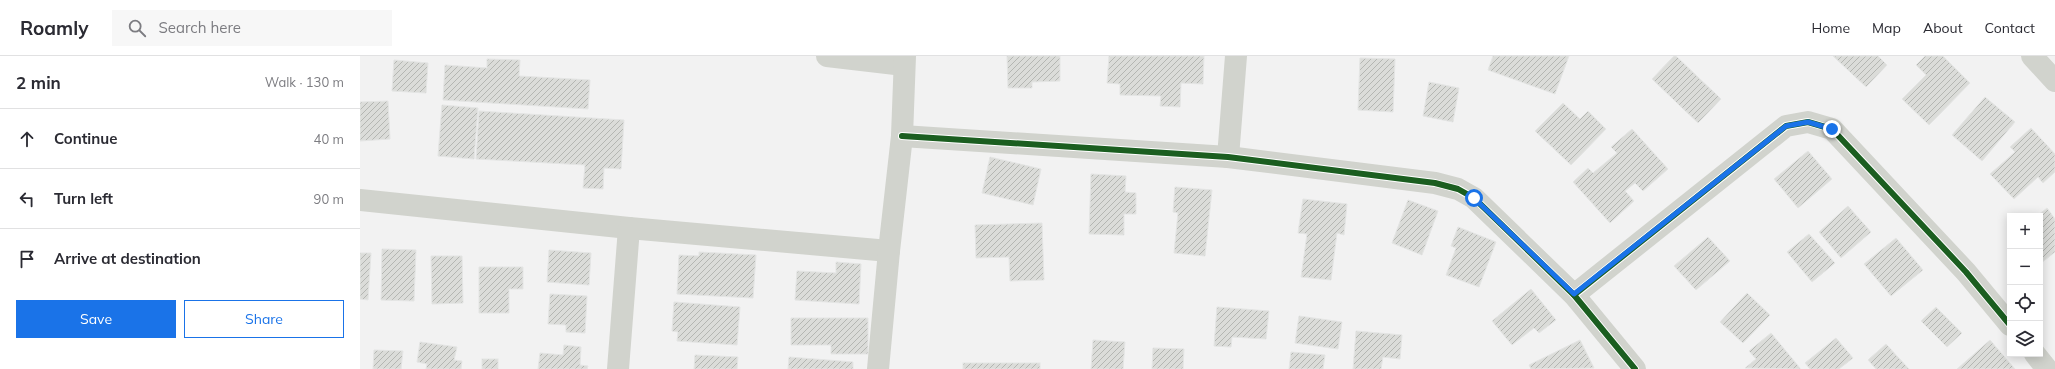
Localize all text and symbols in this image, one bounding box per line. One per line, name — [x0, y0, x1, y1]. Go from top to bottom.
search box — [112, 10, 392, 46]
text: Roamly — [20, 16, 88, 40]
icon: search — [126, 17, 148, 39]
text: Search here — [158, 18, 241, 37]
text: Home — [1811, 19, 1850, 37]
text: Map — [1872, 19, 1901, 37]
text: About — [1923, 19, 1963, 37]
text: Contact — [1985, 19, 2035, 37]
text: 2 min — [16, 72, 61, 93]
text: Walk · 130 m — [265, 74, 344, 90]
route end — [1823, 120, 1841, 138]
icon: ahead — [16, 128, 38, 150]
text: Continue — [54, 129, 117, 148]
text: 40 m — [314, 131, 344, 147]
icon: left — [16, 188, 38, 210]
text: Turn left — [54, 189, 113, 208]
route start — [1465, 189, 1483, 207]
text: 90 m — [314, 191, 344, 207]
map controls — [2007, 213, 2043, 357]
button: + — [2007, 213, 2043, 249]
icon: arrive — [16, 248, 38, 270]
text: Arrive at destination — [54, 249, 201, 268]
button: − — [2007, 249, 2043, 285]
button: locate — [2007, 285, 2043, 321]
button: Save — [16, 300, 176, 338]
button: Share — [184, 300, 344, 338]
button: layers — [2007, 321, 2043, 357]

